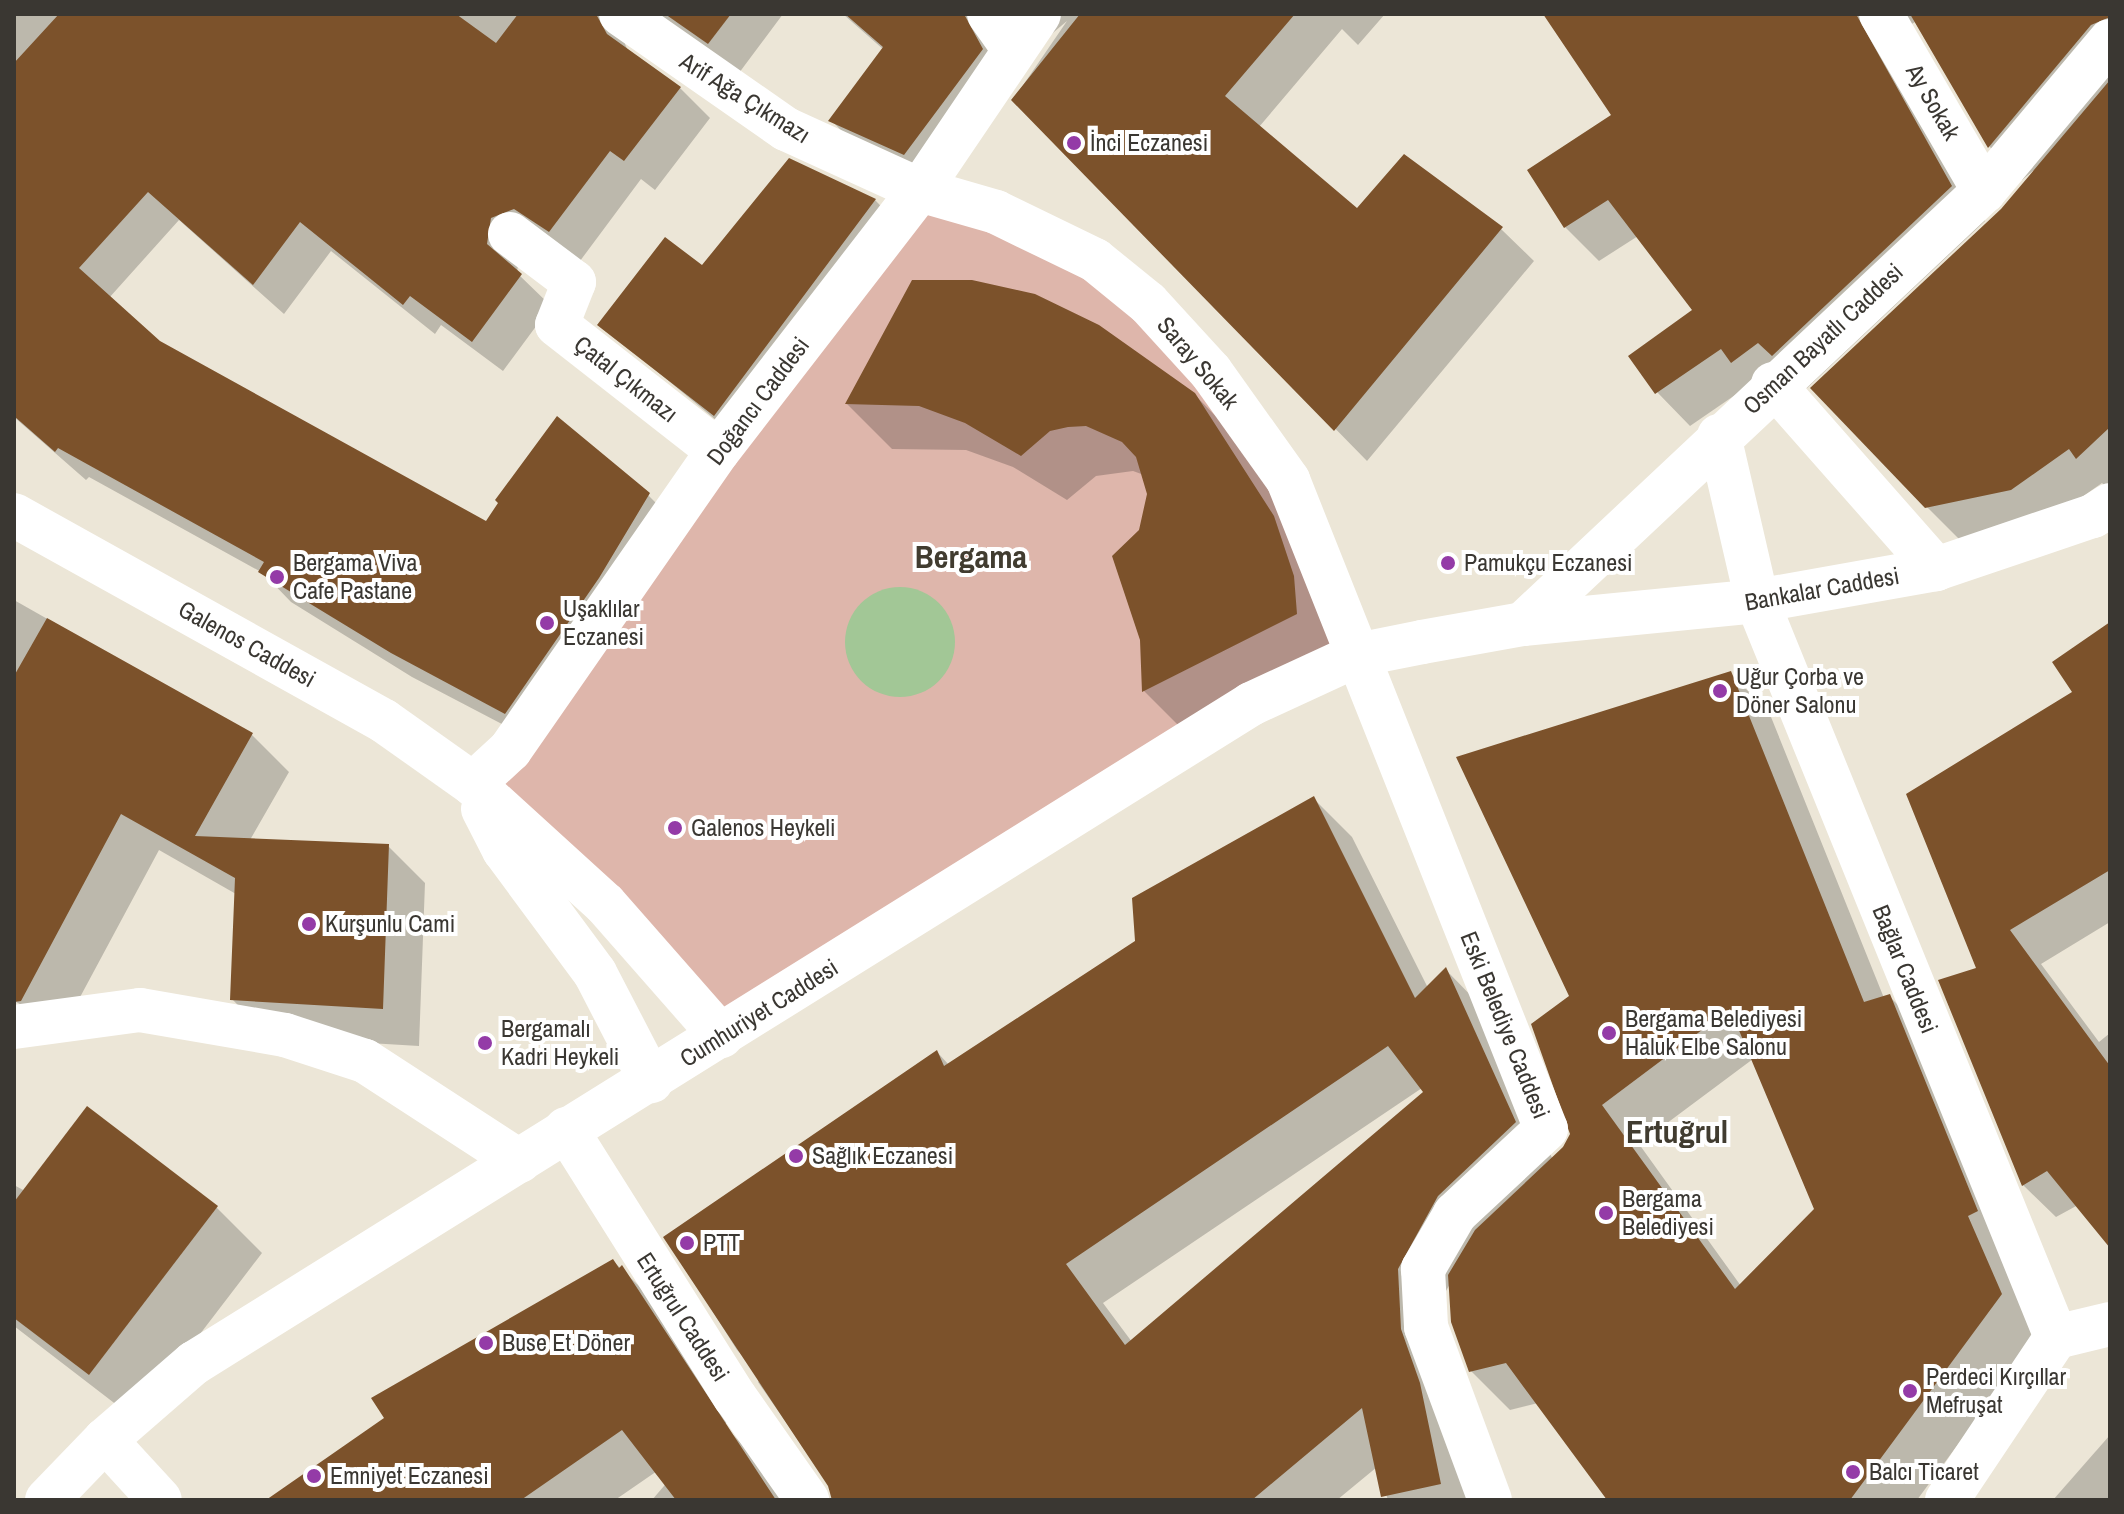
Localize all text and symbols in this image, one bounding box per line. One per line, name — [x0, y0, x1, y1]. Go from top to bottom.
street label: Arif Ağa Çıkmazı — [674, 46, 816, 150]
street label: Ay Sokak — [1900, 59, 1966, 145]
place label: İnci Eczanesi — [1090, 129, 1208, 157]
marker: İnci Eczanesi — [1065, 134, 1083, 152]
street label: Osman Bayatlı Caddesi — [1737, 258, 1909, 420]
street label: Saray Sokak — [1151, 311, 1245, 415]
street label: Çatal Çıkmazı — [568, 330, 684, 428]
street label: Doğancı Caddesi — [701, 332, 815, 470]
district label: Bergama — [915, 538, 1027, 576]
place label: Bergama Viva Cafe Pastane — [293, 549, 417, 605]
place label: Pamukçu Eczanesi — [1464, 549, 1632, 577]
marker: Pamukçu Eczanesi — [1439, 554, 1457, 572]
street label: Bankalar Caddesi — [1742, 561, 1902, 617]
marker: Bergama Viva Cafe Pastane — [268, 568, 286, 586]
street label: Galenos Caddesi — [174, 595, 320, 693]
place label: Uşaklılar Eczanesi — [563, 595, 644, 651]
marker: Uşaklılar Eczanesi — [538, 614, 556, 632]
place label: Uğur Çorba ve Döner Salonu — [1736, 663, 1864, 719]
marker: Uğur Çorba ve Döner Salonu — [1711, 682, 1729, 700]
place label: Galenos Heykeli — [691, 814, 835, 842]
marker: Galenos Heykeli — [666, 819, 684, 837]
street label: Bağlar Caddesi — [1866, 901, 1944, 1037]
place label: Kurşunlu Cami — [325, 910, 455, 938]
marker: Kurşunlu Cami — [300, 915, 318, 933]
street label: Eski Belediye Caddesi — [1454, 927, 1556, 1123]
street label: Cumhuriyet Caddesi — [675, 953, 843, 1073]
place label: Bergama Belediyesi Haluk Elbe Salonu — [1625, 1005, 1802, 1061]
place label: Bergamalı Kadri Heykeli — [501, 1015, 619, 1071]
marker: Bergama Belediyesi Haluk Elbe Salonu — [1600, 1024, 1618, 1042]
marker: Bergamalı Kadri Heykeli — [476, 1034, 494, 1052]
district label: Ertuğrul — [1626, 1113, 1728, 1151]
place label: Sağlık Eczanesi — [812, 1142, 953, 1170]
marker: Sağlık Eczanesi — [787, 1147, 805, 1165]
place label: Bergama Belediyesi — [1622, 1185, 1714, 1241]
marker: Bergama Belediyesi — [1597, 1204, 1615, 1222]
place label: PTT — [703, 1229, 740, 1257]
marker: PTT — [678, 1234, 696, 1252]
street label: Ertuğrul Caddesi — [631, 1247, 735, 1387]
place label: Buse Et Döner — [502, 1329, 630, 1357]
marker: Buse Et Döner — [477, 1334, 495, 1352]
place label: Perdeci Kırçıllar Mefruşat — [1926, 1363, 2066, 1419]
marker: Perdeci Kırçıllar Mefruşat — [1901, 1382, 1919, 1400]
place label: Balcı Ticaret — [1869, 1458, 1979, 1486]
place label: Emniyet Eczanesi — [330, 1462, 489, 1490]
marker: Balcı Ticaret — [1844, 1463, 1862, 1481]
marker: Emniyet Eczanesi — [305, 1467, 323, 1485]

